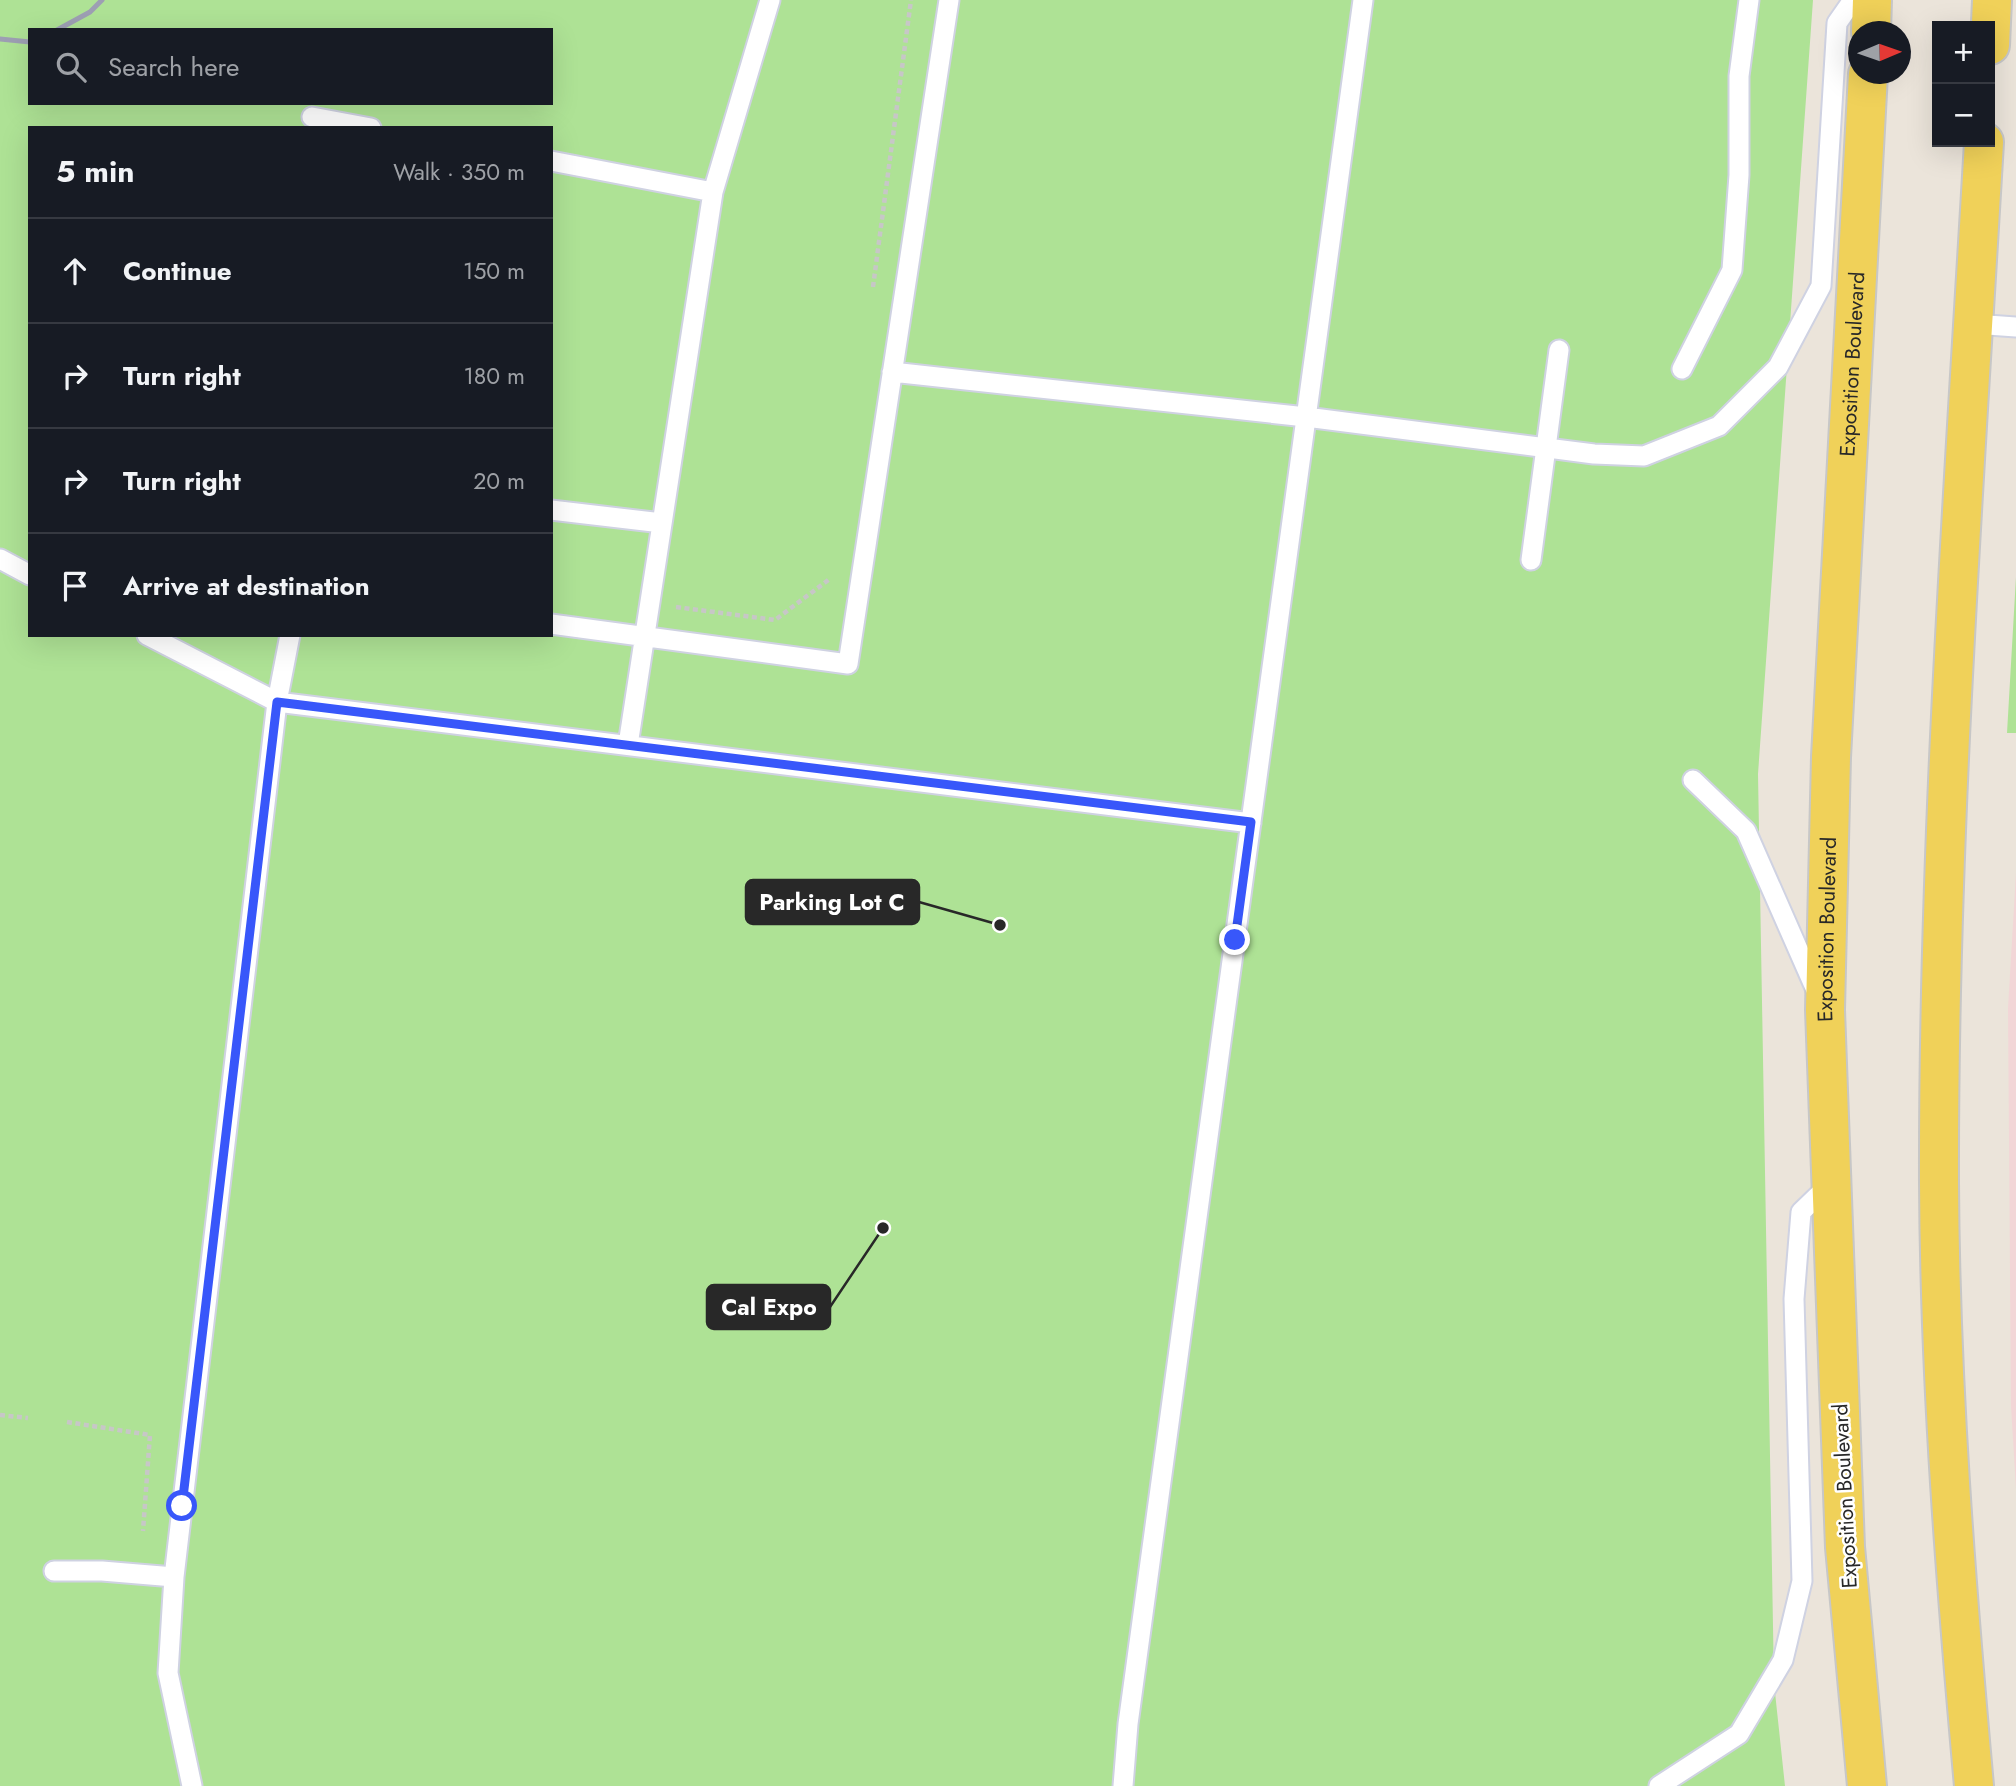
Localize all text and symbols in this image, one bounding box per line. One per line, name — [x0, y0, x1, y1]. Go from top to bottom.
north arrow — [1848, 21, 1911, 84]
map controls — [1932, 21, 1995, 147]
button: + — [1932, 21, 1995, 84]
search box — [28, 28, 553, 105]
icon: search — [52, 48, 90, 86]
text: Search here — [108, 48, 240, 86]
button: − — [1932, 84, 1995, 147]
text: 5 min — [56, 150, 134, 193]
text: Walk · 350 m — [393, 155, 525, 189]
icon: ahead — [56, 252, 94, 290]
text: Continue — [123, 252, 232, 290]
text: 150 m — [463, 254, 525, 288]
street label: Exposition Boulevard — [1832, 271, 1872, 457]
icon: right — [56, 357, 94, 395]
text: Turn right — [123, 357, 241, 395]
text: 180 m — [463, 359, 525, 393]
icon: right — [56, 462, 94, 500]
text: Turn right — [123, 462, 241, 500]
text: 20 m — [473, 464, 525, 498]
icon: arrive — [56, 567, 94, 605]
text: Arrive at destination — [123, 567, 370, 605]
street label: Exposition Boulevard — [1810, 836, 1844, 1023]
callout: Parking Lot C — [746, 880, 919, 924]
text: Parking Lot C — [759, 885, 905, 919]
route end — [1219, 924, 1250, 955]
callout: Cal Expo — [707, 1285, 830, 1329]
text: Cal Expo — [721, 1290, 817, 1324]
street label: Exposition Boulevard — [1825, 1403, 1865, 1589]
route start — [166, 1490, 197, 1521]

